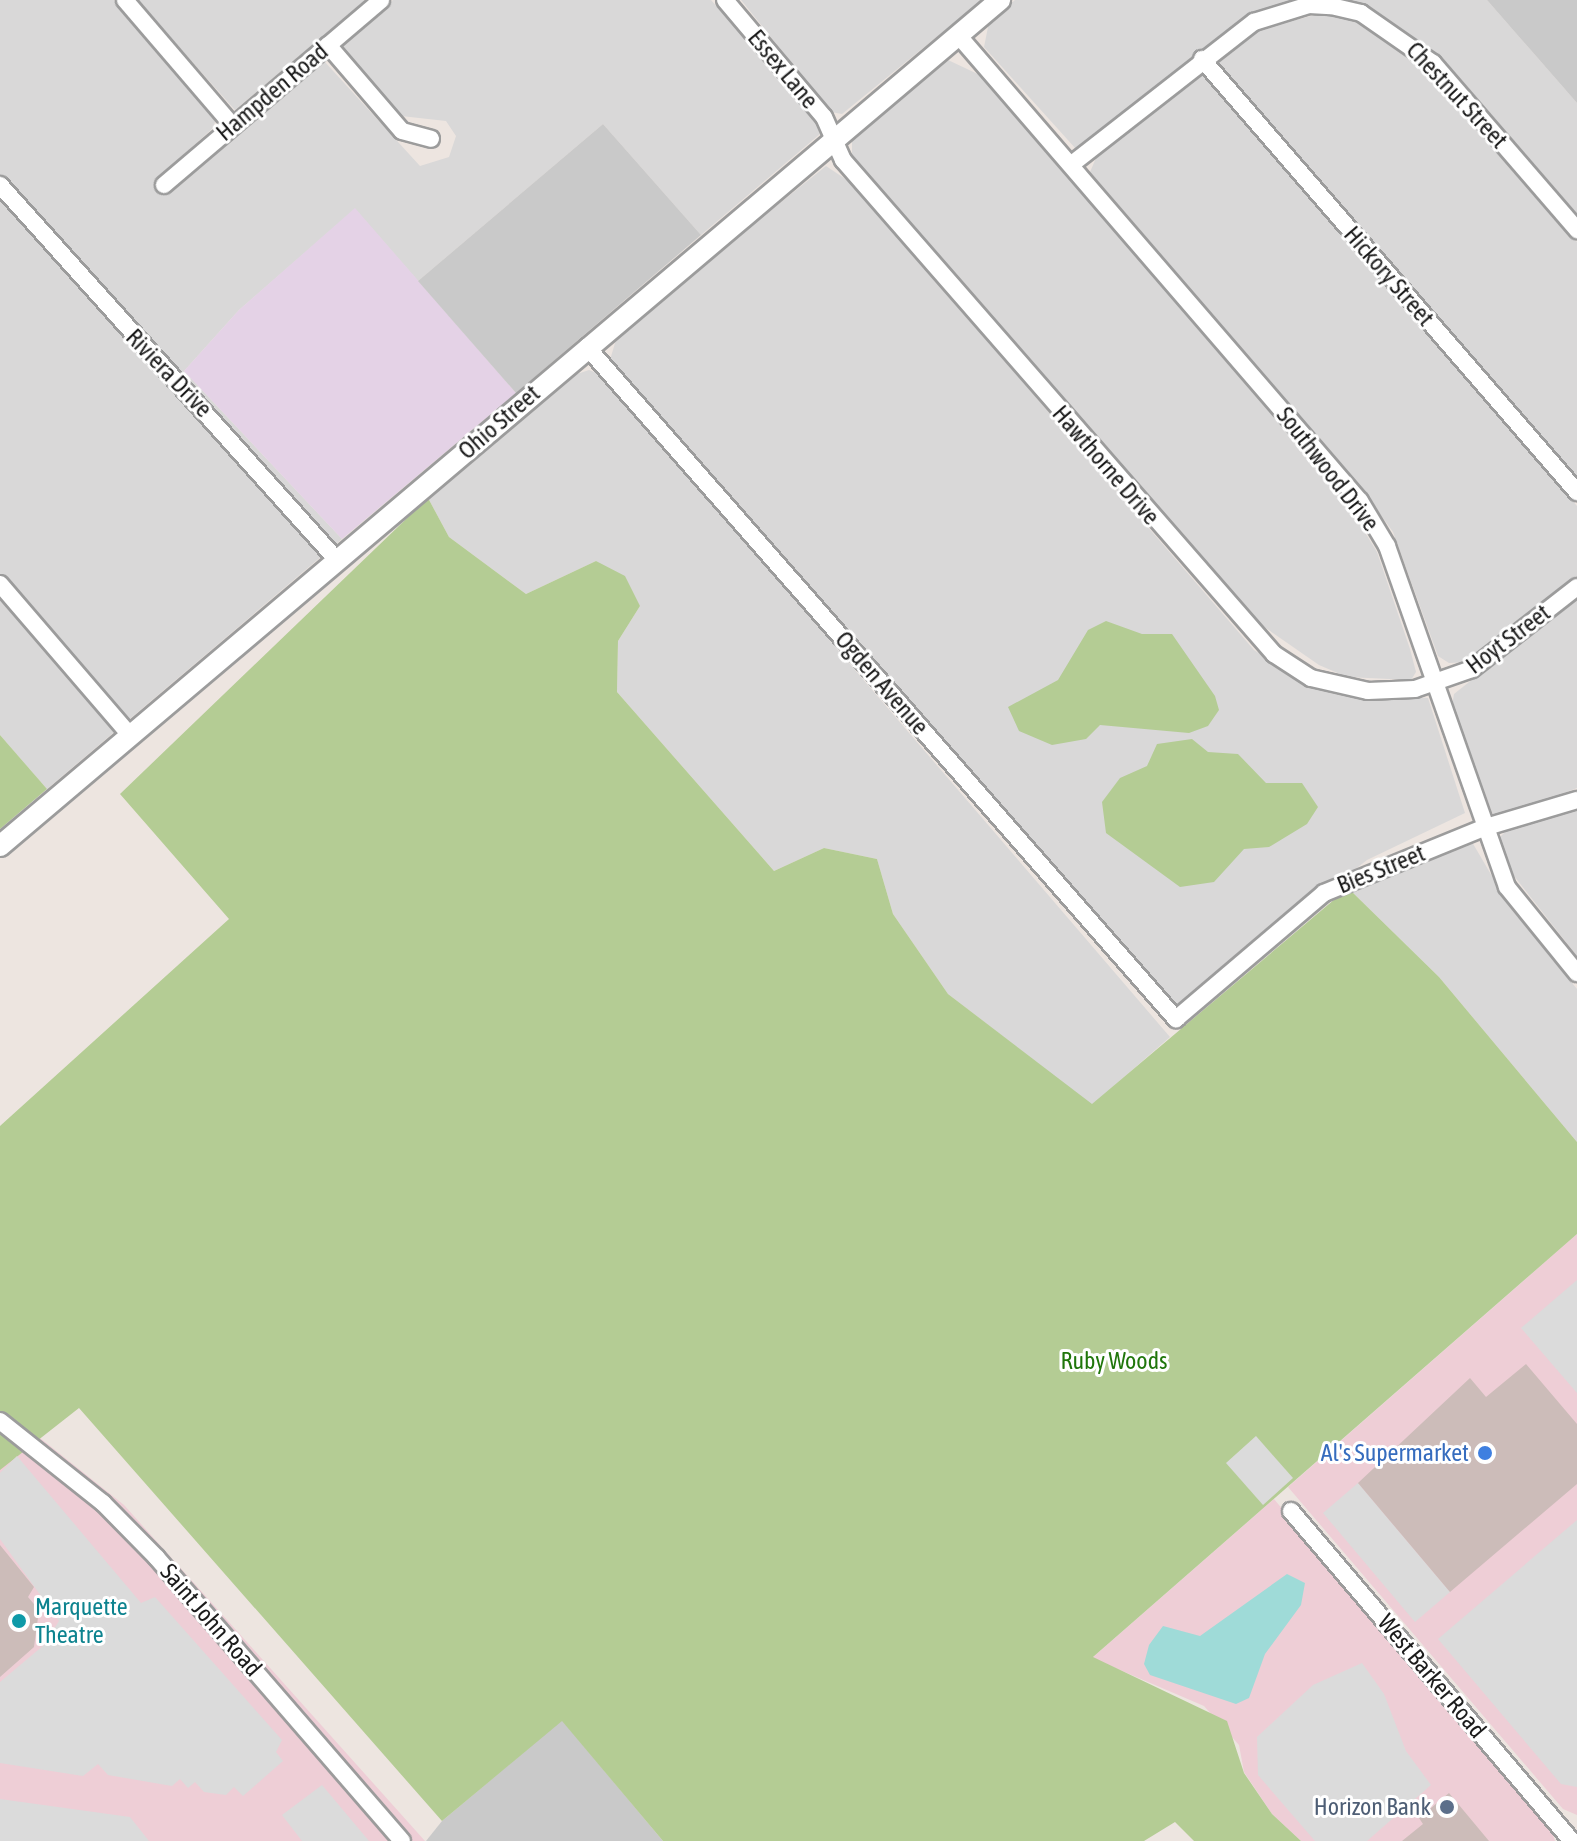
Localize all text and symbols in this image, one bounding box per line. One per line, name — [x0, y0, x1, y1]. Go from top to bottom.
street label: Essex Lane — [742, 24, 824, 114]
street label: Chestnut Street — [1400, 36, 1514, 154]
street label: Hampden Road — [210, 37, 334, 147]
street label: Hickory Street — [1338, 220, 1440, 332]
street label: Riviera Drive — [120, 323, 218, 423]
street label: Ohio Street — [452, 379, 546, 465]
street label: Hawthorne Drive — [1046, 399, 1166, 531]
street label: Southwood Drive — [1271, 401, 1385, 537]
street label: Hoyt Street — [1460, 598, 1556, 680]
street label: Ogden Avenue — [829, 625, 935, 741]
street label: Bies Street — [1333, 838, 1429, 900]
park label: Ruby Woods — [1061, 1347, 1167, 1375]
place label: Al's Supermarket — [1321, 1439, 1469, 1467]
marker: Al's Supermarket — [1476, 1444, 1494, 1462]
street label: Saint John Road — [154, 1558, 268, 1682]
place label: Marquette Theatre — [35, 1593, 128, 1649]
street label: West Barker Road — [1372, 1608, 1492, 1744]
marker: Marquette Theatre — [10, 1612, 28, 1630]
place label: Horizon Bank — [1314, 1793, 1431, 1821]
marker: Horizon Bank — [1438, 1798, 1456, 1816]

